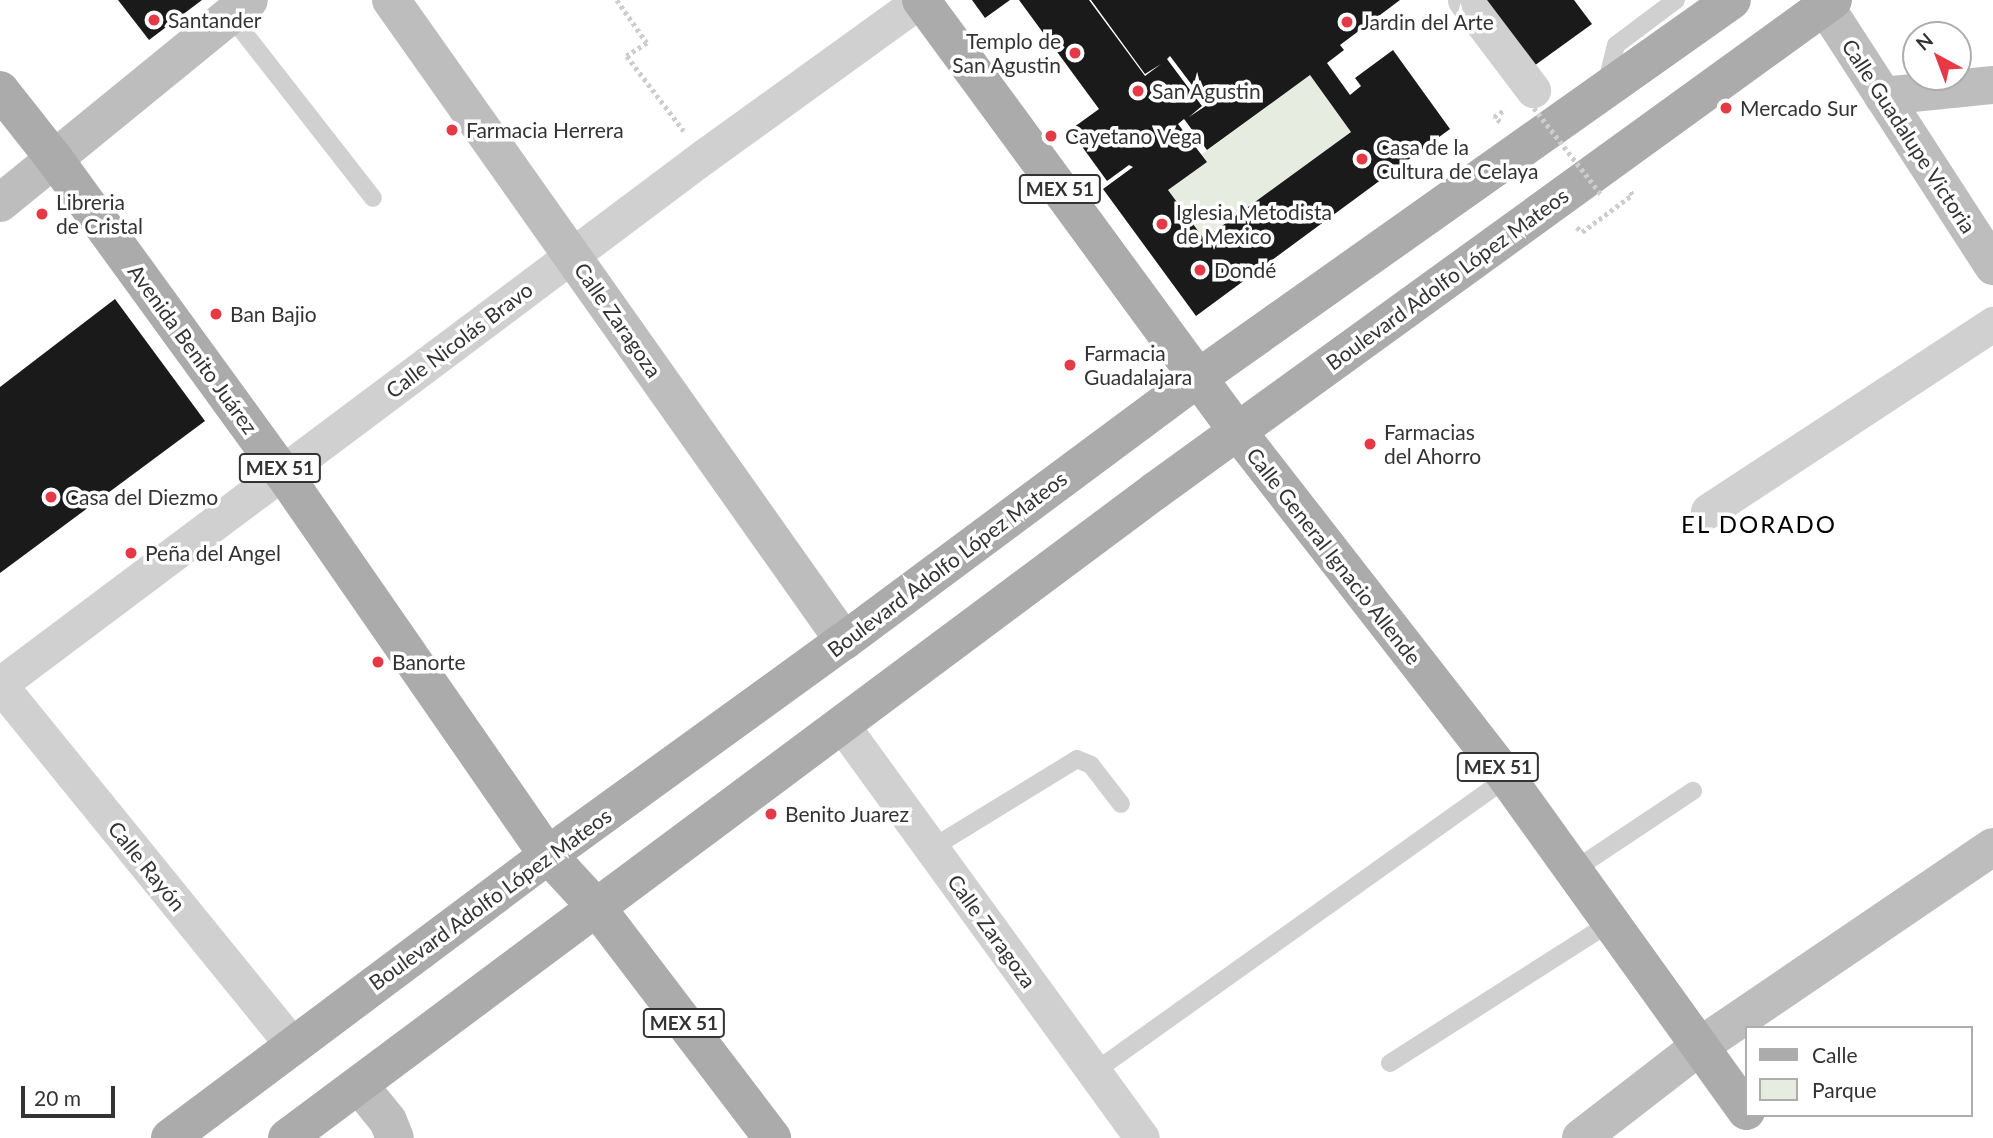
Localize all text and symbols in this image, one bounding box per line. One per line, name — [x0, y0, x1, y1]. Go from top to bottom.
place label: Santander — [168, 7, 261, 33]
place label: Jardin del Arte — [1361, 9, 1495, 35]
marker: Santander — [146, 12, 162, 28]
marker: Jardin del Arte — [1339, 14, 1355, 30]
north arrow — [1902, 21, 1972, 91]
place label: Templo de San Agustin — [952, 28, 1061, 78]
text: N — [1911, 28, 1937, 55]
street label: Calle Guadalupe Victoria — [1837, 34, 1981, 238]
marker: Templo de San Agustin — [1067, 45, 1083, 61]
place label: San Agustin — [1152, 78, 1261, 104]
marker: San Agustin — [1130, 83, 1146, 99]
place label: Mercado Sur — [1740, 95, 1858, 121]
marker: Mercado Sur — [1718, 100, 1734, 116]
place label: Farmacia Herrera — [466, 117, 624, 143]
marker: Farmacia Herrera — [444, 122, 460, 138]
place label: Cayetano Vega — [1065, 123, 1203, 149]
marker: Cayetano Vega — [1043, 128, 1059, 144]
place label: Casa de la Cultura de Celaya — [1376, 134, 1538, 184]
marker: Casa de la Cultura de Celaya — [1354, 151, 1370, 167]
road number: MEX 51 — [1018, 174, 1102, 204]
street label: Boulevard Adolfo López Mateos — [1321, 182, 1573, 376]
place label: Libreria de Cristal — [56, 189, 143, 239]
place label: Iglesia Metodista de Mexico — [1176, 199, 1332, 249]
marker: Libreria de Cristal — [34, 206, 50, 222]
marker: Iglesia Metodista de Mexico — [1154, 216, 1170, 232]
place label: Dondé — [1214, 257, 1276, 283]
street label: Calle Zaragoza — [569, 258, 667, 382]
street label: Avenida Benito Juárez — [123, 259, 263, 439]
marker: Dondé — [1192, 262, 1208, 278]
street label: Calle Nicolás Bravo — [381, 277, 537, 403]
place label: Ban Bajio — [230, 301, 317, 327]
marker: Ban Bajio — [208, 306, 224, 322]
place label: Farmacia Guadalajara — [1084, 340, 1192, 390]
marker: Farmacia Guadalajara — [1062, 357, 1078, 373]
place label: Farmacias del Ahorro — [1384, 419, 1482, 469]
marker: Farmacias del Ahorro — [1362, 436, 1378, 452]
street label: Calle General Ignacio Allende — [1241, 442, 1427, 670]
road number: MEX 51 — [238, 453, 322, 484]
street label: Boulevard Adolfo López Mateos — [822, 466, 1072, 662]
place label: Casa del Diezmo — [65, 484, 218, 510]
marker: Casa del Diezmo — [43, 489, 59, 505]
district label: EL DORADO — [1682, 510, 1836, 538]
place label: Peña del Angel — [145, 540, 282, 566]
marker: Peña del Angel — [123, 545, 139, 561]
place label: Banorte — [392, 649, 466, 675]
marker: Banorte — [370, 654, 386, 670]
road number: MEX 51 — [1456, 752, 1540, 782]
place label: Benito Juarez — [785, 801, 910, 827]
street label: Boulevard Adolfo López Mateos — [364, 802, 616, 996]
marker: Benito Juarez — [763, 806, 779, 822]
street label: Calle Rayón — [103, 816, 191, 916]
street label: Calle Zaragoza — [942, 869, 1042, 993]
road number: MEX 51 — [642, 1007, 726, 1038]
legend — [1744, 1026, 1972, 1117]
text: Calle — [1812, 1042, 1857, 1067]
scale bar — [24, 1072, 119, 1116]
text: Parque — [1812, 1077, 1877, 1102]
text: 20 m — [34, 1085, 81, 1110]

